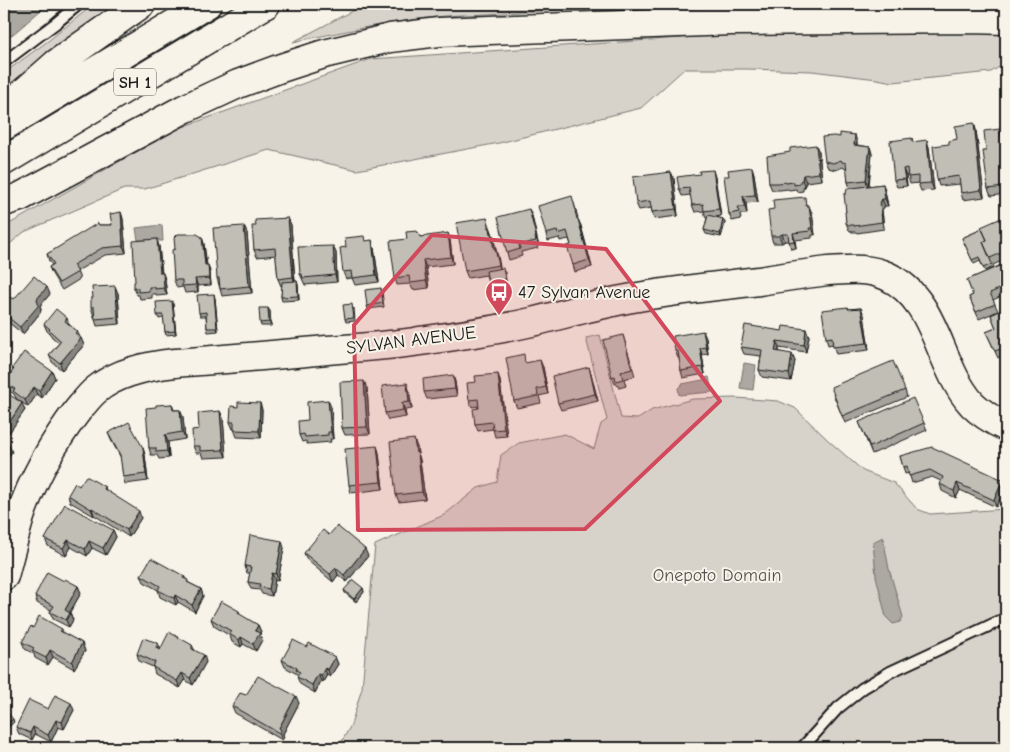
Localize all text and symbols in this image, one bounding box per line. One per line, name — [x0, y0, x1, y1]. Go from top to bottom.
road number: SH 1 — [114, 68, 156, 95]
bus stop icon: 47 Sylvan Avenue — [484, 277, 514, 316]
place label: 47 Sylvan Avenue — [518, 282, 650, 303]
street label: SYLVAN AVENUE — [345, 322, 477, 359]
park label: Onepoto Domain — [653, 565, 781, 586]

